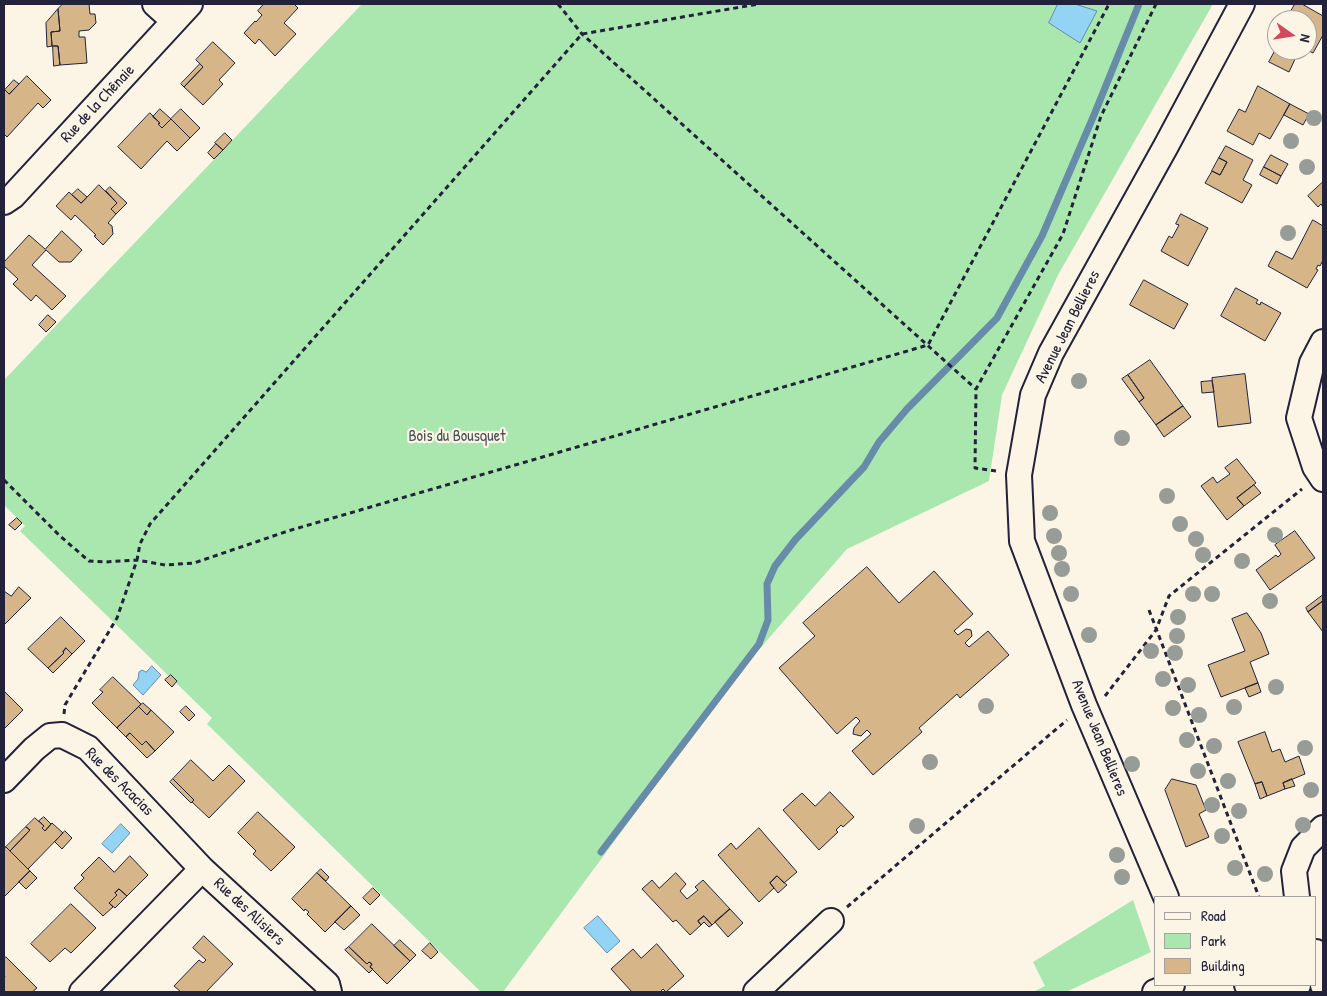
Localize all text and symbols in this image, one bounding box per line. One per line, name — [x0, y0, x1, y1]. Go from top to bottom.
north arrow — [1267, 10, 1317, 60]
text: N — [1296, 32, 1316, 44]
street label: Rue de la Chênaie — [57, 61, 139, 147]
street label: Avenue Jean Bellieres — [1031, 268, 1105, 386]
park label: Bois du Bousquet — [408, 427, 506, 447]
street label: Avenue Jean Bellieres — [1067, 677, 1131, 799]
street label: Rue des Acacias — [81, 744, 157, 820]
street label: Rue des Alisiers — [209, 874, 289, 950]
legend — [1154, 896, 1317, 986]
text: Road — [1201, 905, 1226, 926]
text: Park — [1201, 930, 1226, 951]
text: Building — [1201, 955, 1245, 976]

